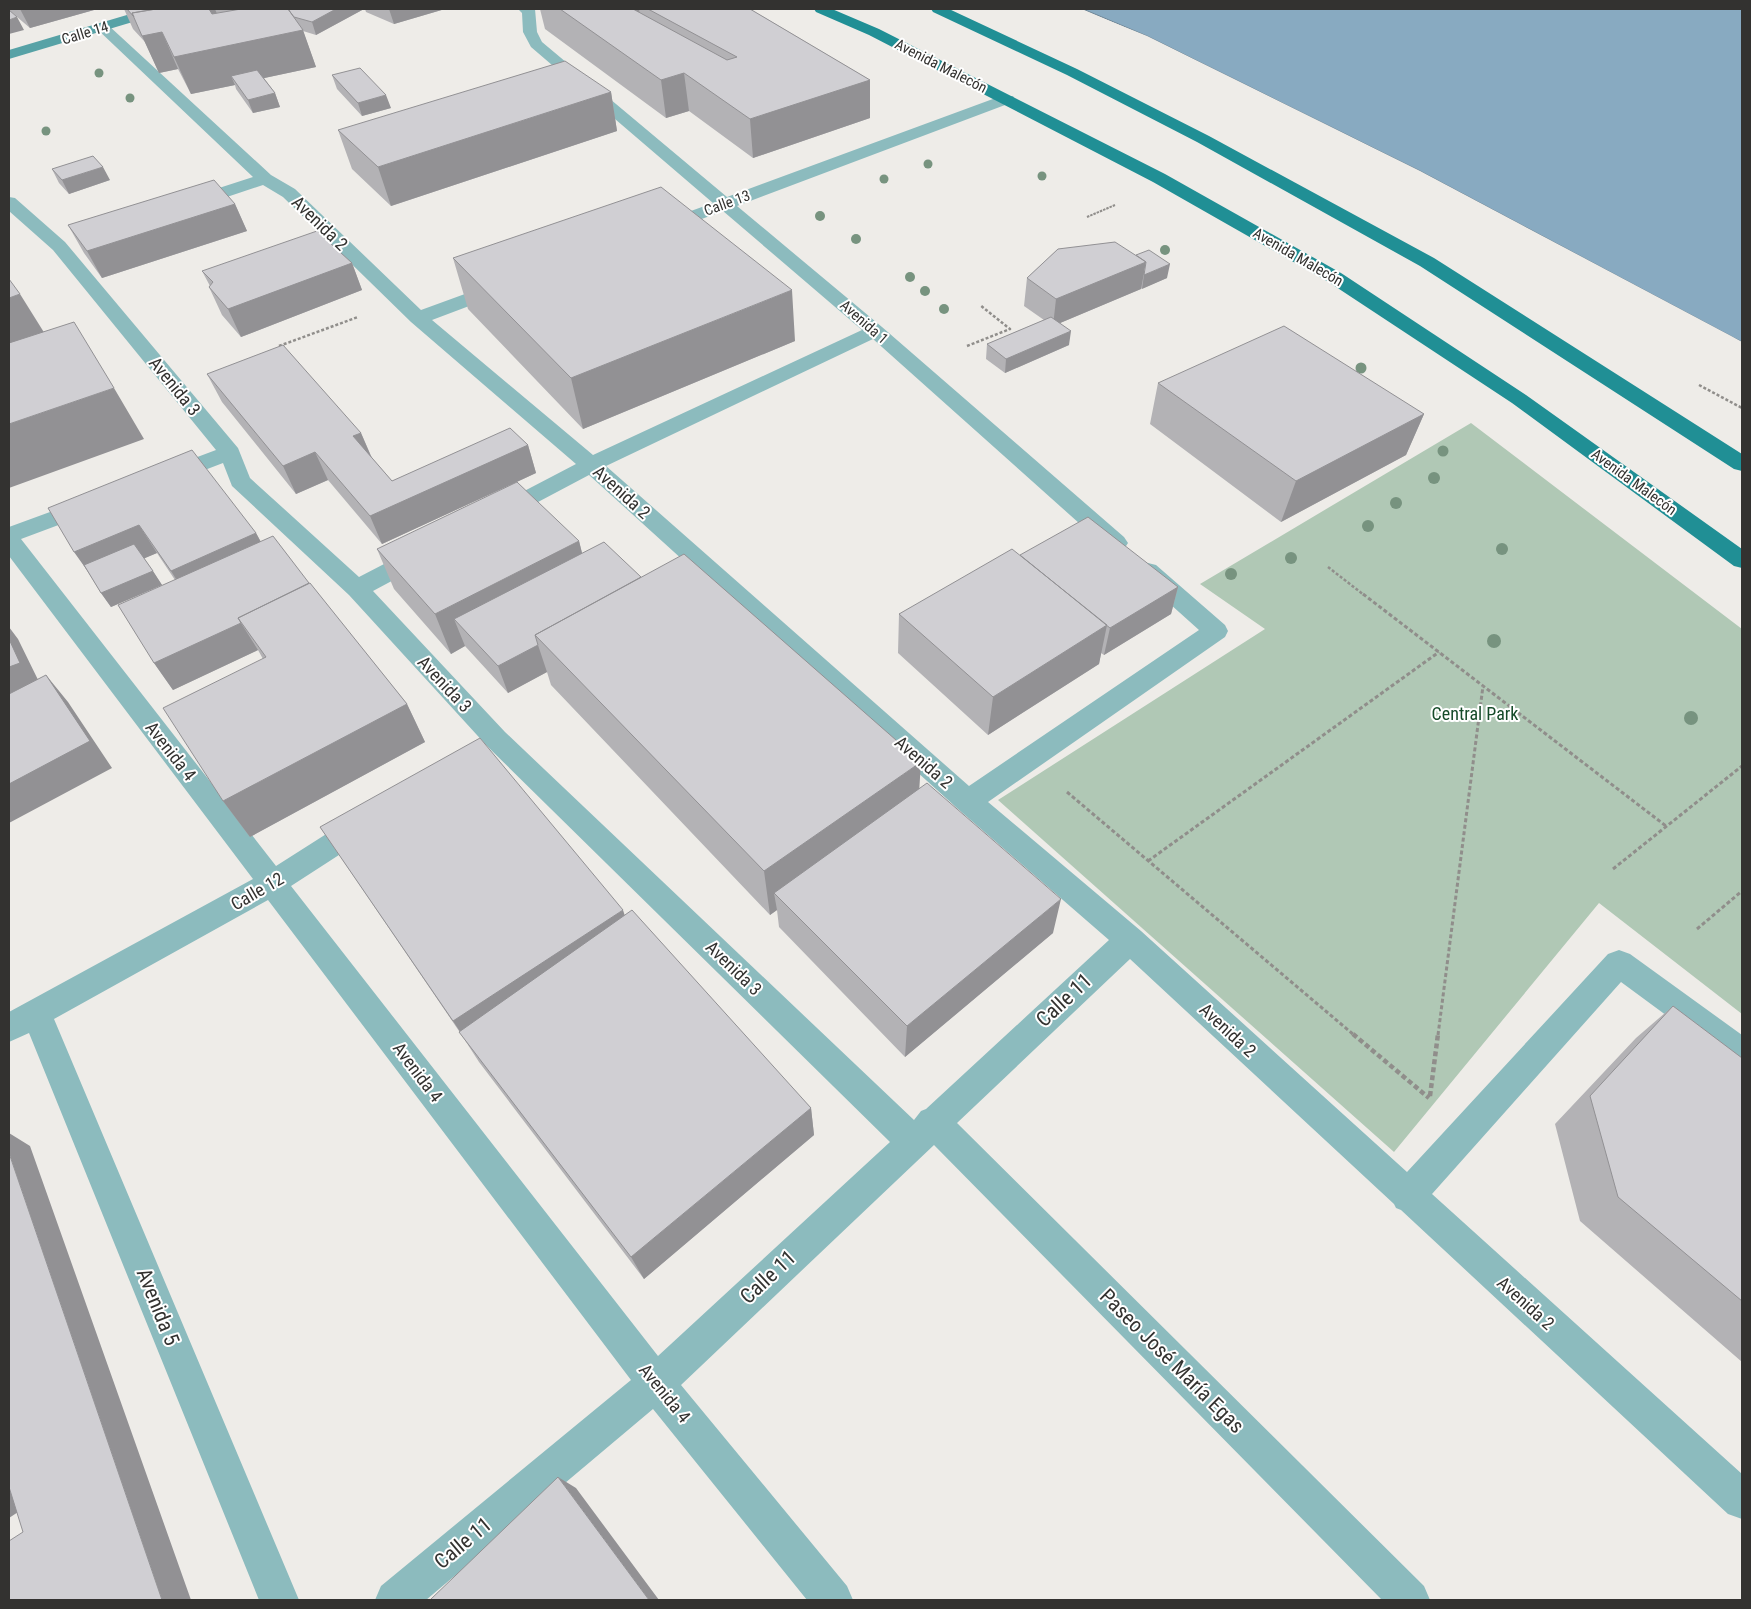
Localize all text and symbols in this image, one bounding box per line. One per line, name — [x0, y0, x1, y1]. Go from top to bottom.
street label: Calle 14 — [59, 17, 111, 49]
street label: Avenida Malecón — [892, 35, 990, 97]
street label: Calle 13 — [701, 186, 753, 220]
street label: Avenida 2 — [288, 191, 352, 255]
street label: Avenida Malecón — [1250, 224, 1346, 290]
street label: Avenida 1 — [836, 296, 892, 348]
street label: Avenida 3 — [145, 352, 205, 420]
street label: Avenida Malecón — [1588, 445, 1680, 519]
street label: Avenida 2 — [589, 461, 655, 523]
street label: Avenida 3 — [414, 651, 476, 717]
park label: Central Park — [1432, 703, 1518, 724]
street label: Avenida 4 — [141, 717, 201, 785]
street label: Avenida 2 — [891, 731, 957, 793]
street label: Calle 12 — [227, 867, 287, 914]
street label: Avenida 3 — [702, 936, 766, 1000]
street label: Calle 11 — [1031, 968, 1097, 1032]
street label: Avenida 2 — [1195, 999, 1261, 1061]
street label: Avenida 4 — [389, 1038, 447, 1106]
street label: Calle 11 — [735, 1245, 801, 1309]
street label: Avenida 5 — [132, 1265, 184, 1349]
street label: Avenida 2 — [1493, 1272, 1559, 1334]
street label: Paseo José María Egas — [1095, 1284, 1249, 1438]
street label: Avenida 4 — [635, 1359, 695, 1427]
street label: Calle 11 — [430, 1512, 496, 1574]

